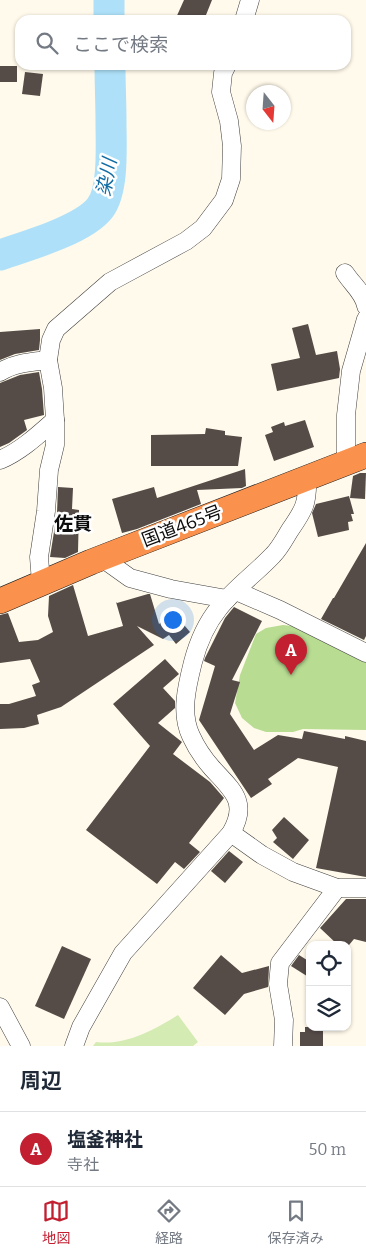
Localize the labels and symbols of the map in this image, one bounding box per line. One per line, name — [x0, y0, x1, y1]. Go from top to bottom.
north arrow — [246, 85, 291, 130]
water label: 染川 — [92, 154, 121, 198]
street label: 国道465号 — [139, 501, 225, 551]
district label: 佐貫 — [54, 512, 92, 535]
your location — [160, 607, 186, 633]
pin: A — [275, 634, 307, 675]

